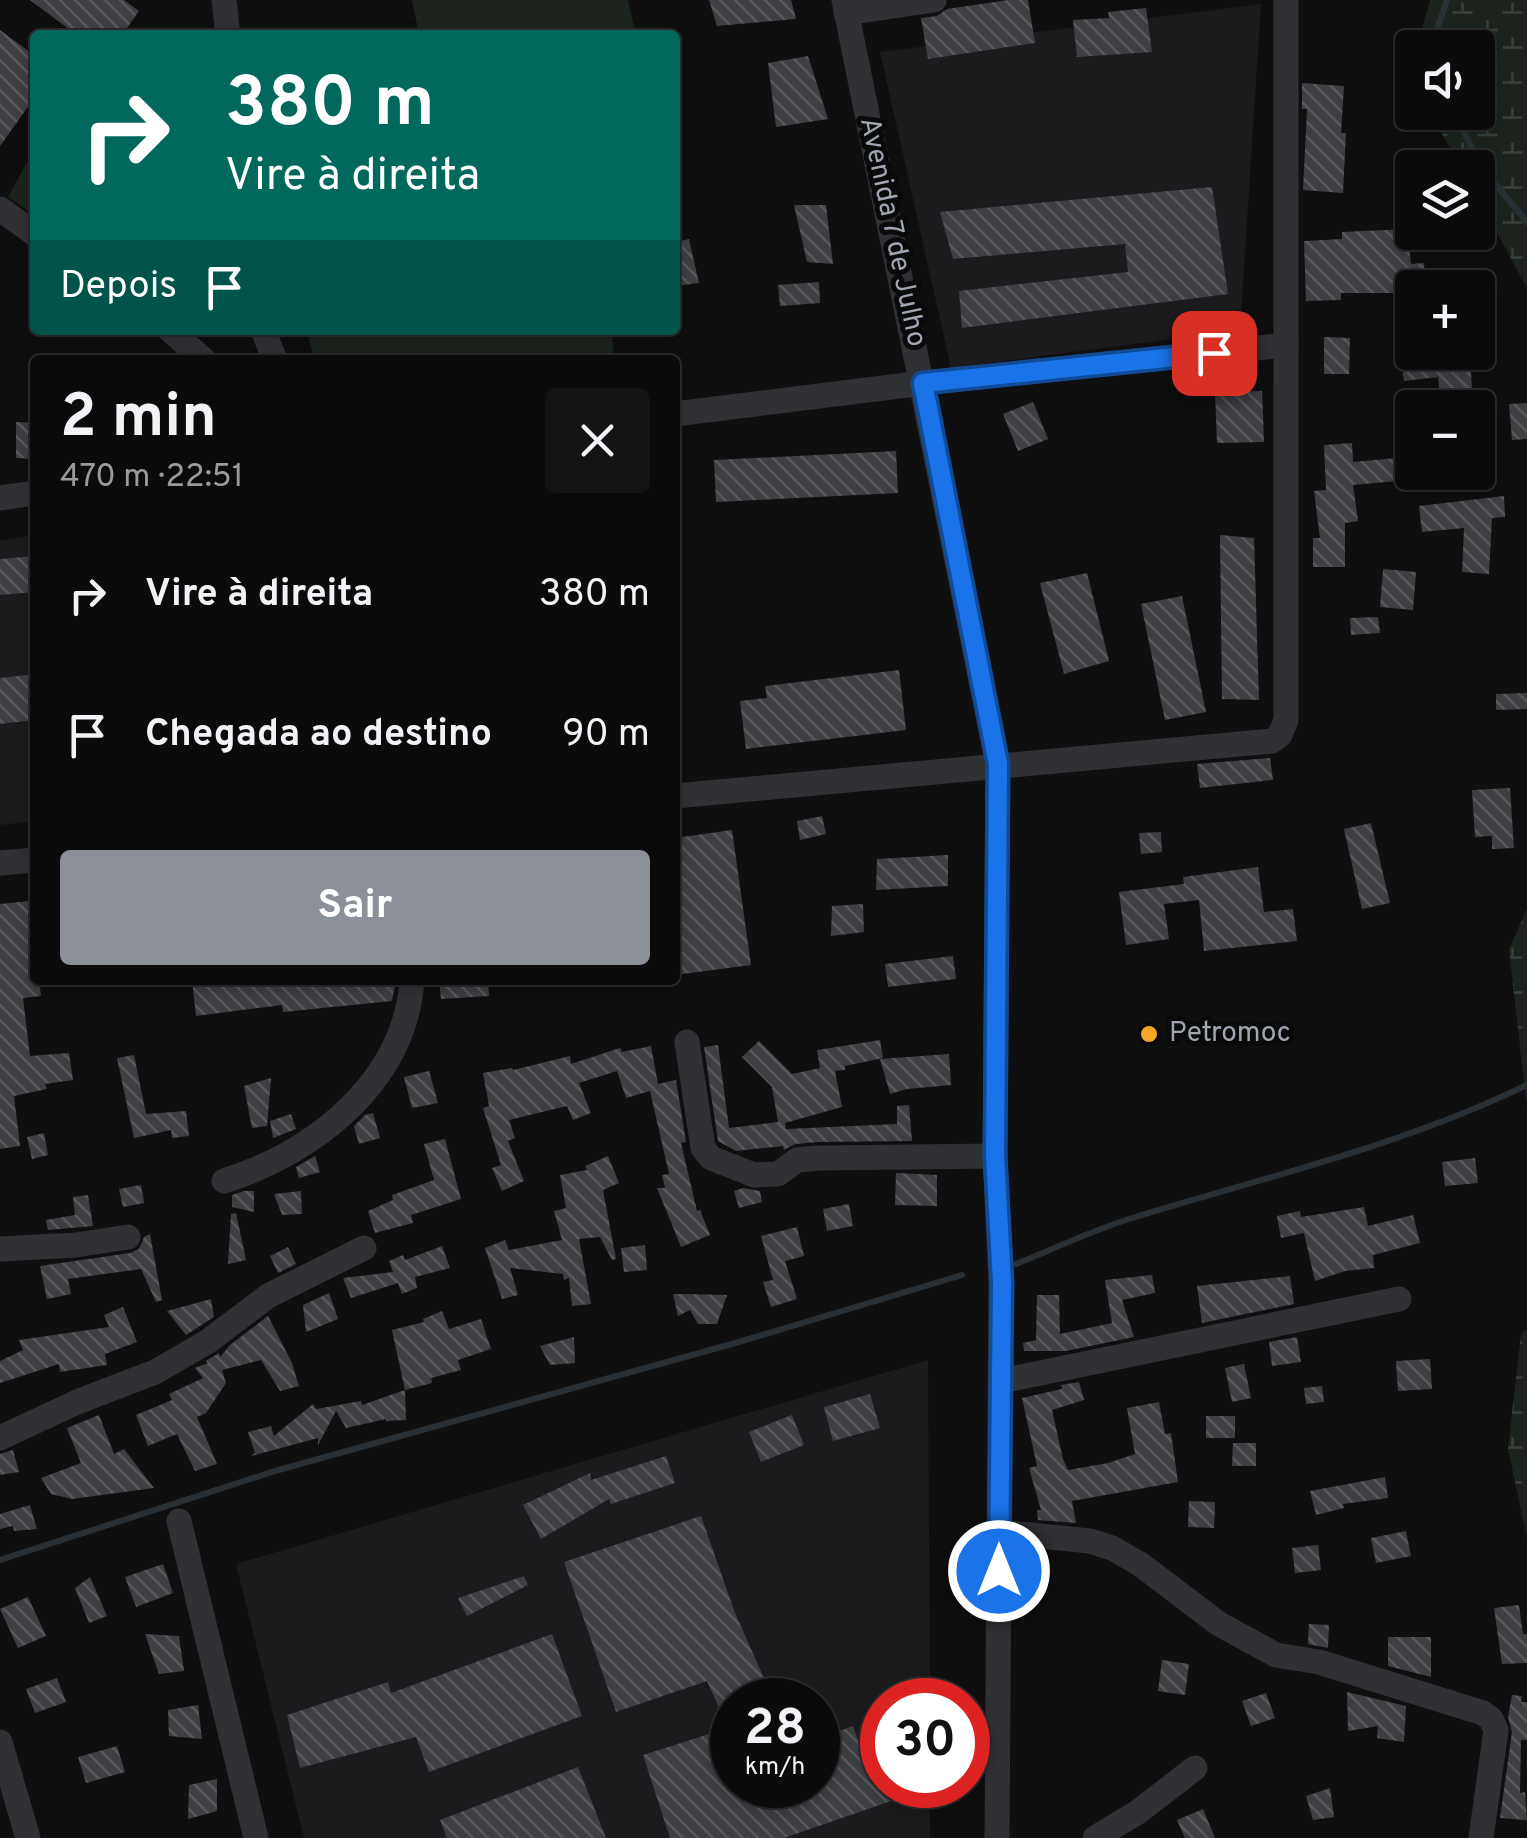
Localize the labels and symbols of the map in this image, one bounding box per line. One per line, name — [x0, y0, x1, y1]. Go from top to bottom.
street label: Avenida 7 de Julho — [850, 114, 934, 350]
pin — [1172, 311, 1257, 396]
place label: Petromoc — [1169, 1016, 1291, 1052]
marker: Petromoc — [1138, 1023, 1160, 1045]
position arrow — [947, 1519, 1051, 1623]
speed limit sign: 30 — [860, 1678, 990, 1808]

